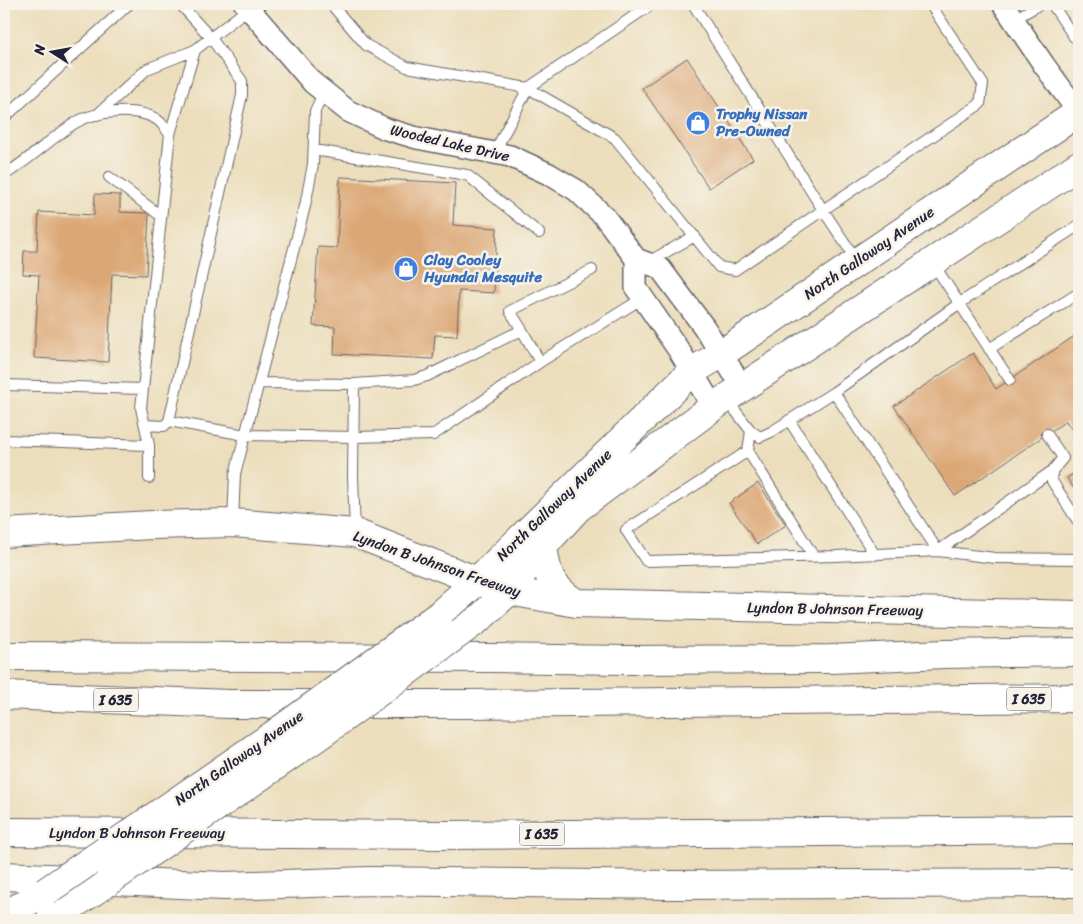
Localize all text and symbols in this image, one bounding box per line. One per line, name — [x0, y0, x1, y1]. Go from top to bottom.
north arrow — [28, 28, 78, 78]
text: N — [26, 42, 53, 58]
place label: Trophy Nissan Pre-Owned — [716, 101, 808, 144]
shop icon: Trophy Nissan Pre-Owned — [685, 110, 711, 136]
street label: Wooded Lake Drive — [388, 117, 513, 169]
street label: North Galloway Avenue — [798, 199, 940, 307]
place label: Clay Cooley Hyundai Mesquite — [423, 247, 542, 290]
shop icon: Clay Cooley Hyundai Mesquite — [393, 256, 419, 282]
street label: North Galloway Avenue — [490, 442, 618, 568]
street label: Lyndon B Johnson Freeway — [350, 523, 525, 605]
street label: Lyndon B Johnson Freeway — [747, 594, 923, 624]
road number: I 635 — [94, 688, 138, 712]
road number: I 635 — [1006, 688, 1052, 711]
street label: North Galloway Avenue — [169, 703, 309, 813]
street label: Lyndon B Johnson Freeway — [49, 820, 225, 846]
road number: I 635 — [520, 822, 564, 846]

